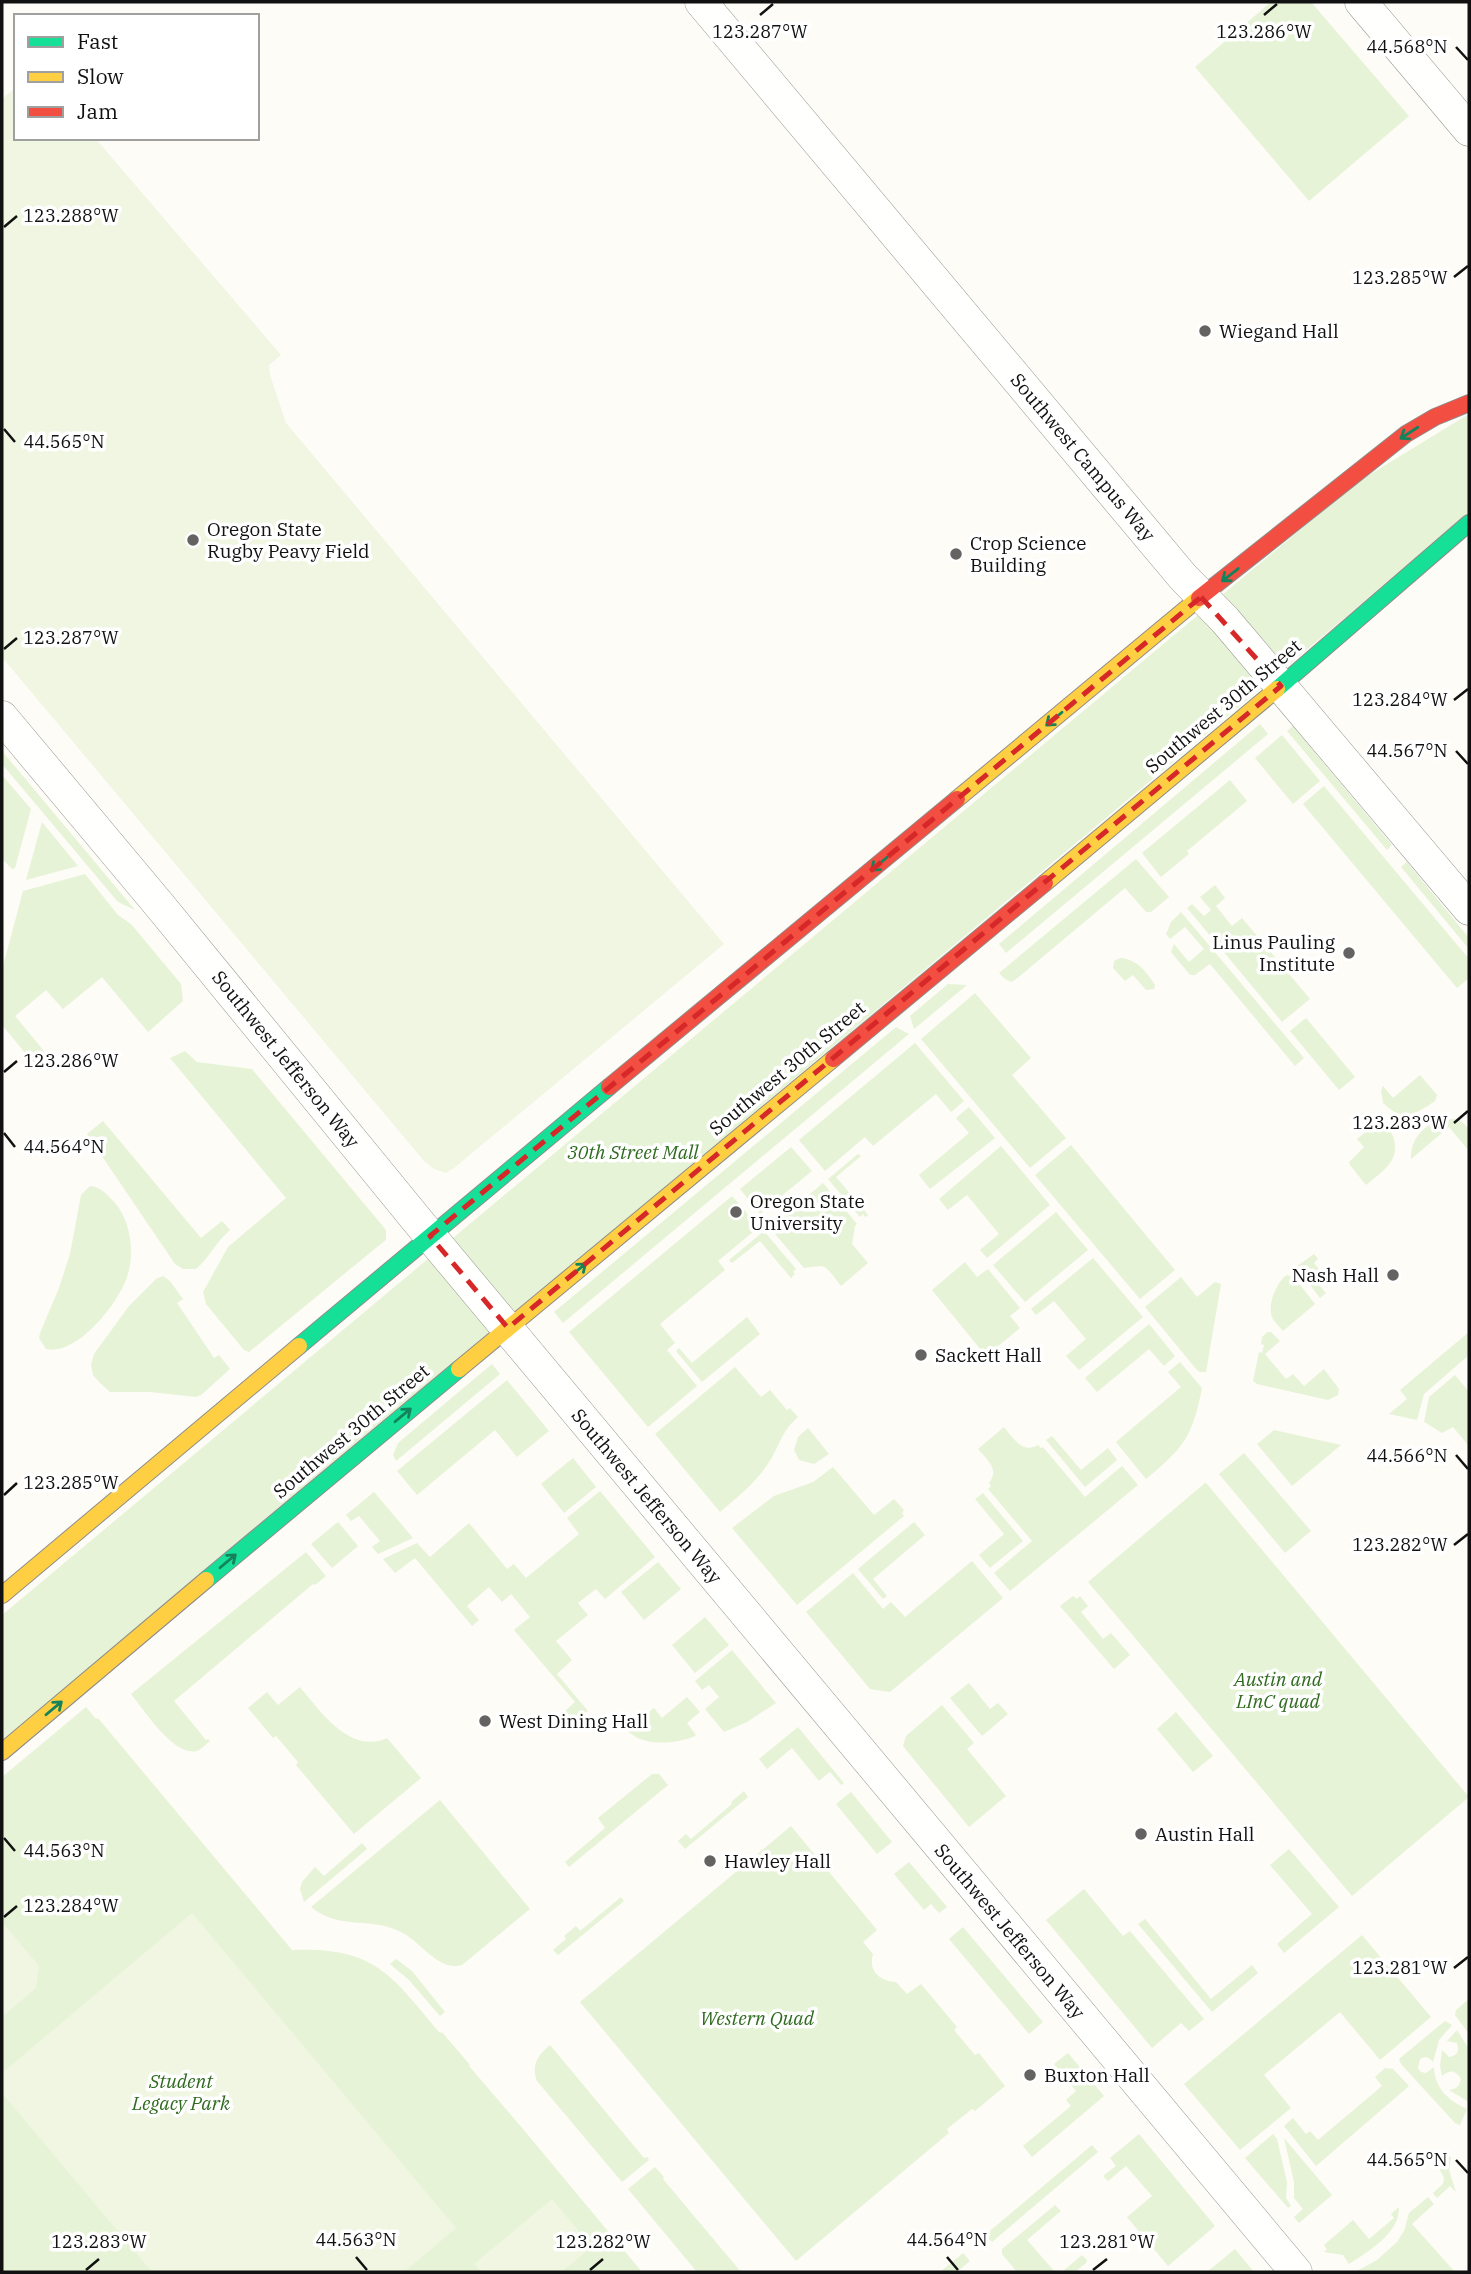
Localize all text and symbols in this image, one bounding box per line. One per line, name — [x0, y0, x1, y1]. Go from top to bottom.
legend — [14, 14, 259, 140]
text: 123.287°W — [712, 20, 808, 43]
text: 123.286°W — [1216, 20, 1312, 43]
text: Fast — [77, 27, 118, 55]
text: 44.568°N — [1366, 35, 1448, 58]
text: Slow — [77, 62, 124, 90]
text: Jam — [77, 97, 118, 125]
text: 123.288°W — [23, 204, 119, 227]
text: 123.285°W — [1352, 266, 1448, 289]
place label: Wiegand Hall — [1219, 319, 1339, 343]
marker: Wiegand Hall — [1197, 323, 1213, 339]
street label: Southwest Campus Way — [1006, 368, 1161, 547]
one-way arrow — [1399, 427, 1419, 441]
text: 44.565°N — [23, 430, 105, 453]
place label: Oregon State Rugby Peavy Field — [207, 517, 370, 563]
place label: Crop Science Building — [970, 531, 1086, 577]
marker: Oregon State Rugby Peavy Field — [185, 532, 201, 548]
marker: Crop Science Building — [948, 546, 964, 562]
one-way arrow — [1222, 567, 1240, 582]
text: 123.287°W — [23, 626, 119, 649]
street label: Southwest 30th Street — [1140, 634, 1306, 778]
text: 123.284°W — [1352, 688, 1448, 711]
one-way arrow — [1046, 711, 1064, 726]
text: 44.567°N — [1366, 739, 1448, 762]
one-way arrow — [871, 856, 889, 872]
place label: Linus Pauling Institute — [1212, 930, 1336, 976]
marker: Linus Pauling Institute — [1341, 945, 1357, 961]
street label: Southwest Jefferson Way — [207, 965, 366, 1153]
street label: Southwest 30th Street — [704, 996, 870, 1140]
text: 123.286°W — [23, 1049, 119, 1072]
text: 123.283°W — [1352, 1111, 1448, 1134]
text: 44.564°N — [23, 1135, 105, 1158]
park label: 30th Street Mall — [567, 1140, 699, 1164]
place label: Oregon State University — [750, 1189, 865, 1235]
marker: Oregon State University — [728, 1204, 744, 1220]
one-way arrow — [568, 1262, 586, 1278]
place label: Nash Hall — [1292, 1263, 1379, 1287]
marker: Nash Hall — [1385, 1267, 1401, 1283]
place label: Sackett Hall — [935, 1343, 1042, 1367]
marker: Sackett Hall — [913, 1347, 929, 1363]
street label: Southwest 30th Street — [268, 1359, 434, 1503]
street label: Southwest Jefferson Way — [567, 1403, 728, 1589]
one-way arrow — [393, 1407, 411, 1423]
text: 44.566°N — [1366, 1444, 1448, 1467]
text: 123.285°W — [23, 1471, 119, 1494]
text: 123.282°W — [1352, 1533, 1448, 1556]
one-way arrow — [219, 1553, 237, 1569]
park label: Austin and LInC quad — [1232, 1667, 1323, 1713]
one-way arrow — [45, 1700, 63, 1716]
place label: West Dining Hall — [499, 1709, 648, 1733]
marker: West Dining Hall — [477, 1713, 493, 1729]
place label: Austin Hall — [1155, 1822, 1255, 1846]
marker: Austin Hall — [1133, 1826, 1149, 1842]
street label: Southwest Jefferson Way — [930, 1838, 1091, 2024]
text: 44.563°N — [23, 1839, 105, 1862]
place label: Hawley Hall — [724, 1849, 831, 1873]
marker: Hawley Hall — [702, 1853, 718, 1869]
text: 123.284°W — [23, 1894, 119, 1917]
text: 123.281°W — [1352, 1956, 1448, 1979]
park label: Western Quad — [700, 2006, 815, 2030]
place label: Buxton Hall — [1044, 2063, 1150, 2087]
marker: Buxton Hall — [1022, 2067, 1038, 2083]
park label: Student Legacy Park — [131, 2069, 231, 2115]
text: 44.565°N — [1366, 2148, 1448, 2171]
text: 44.563°N — [315, 2228, 397, 2251]
text: 44.564°N — [906, 2228, 988, 2251]
text: 123.283°W — [51, 2230, 147, 2253]
text: 123.282°W — [555, 2230, 651, 2253]
text: 123.281°W — [1059, 2230, 1155, 2253]

